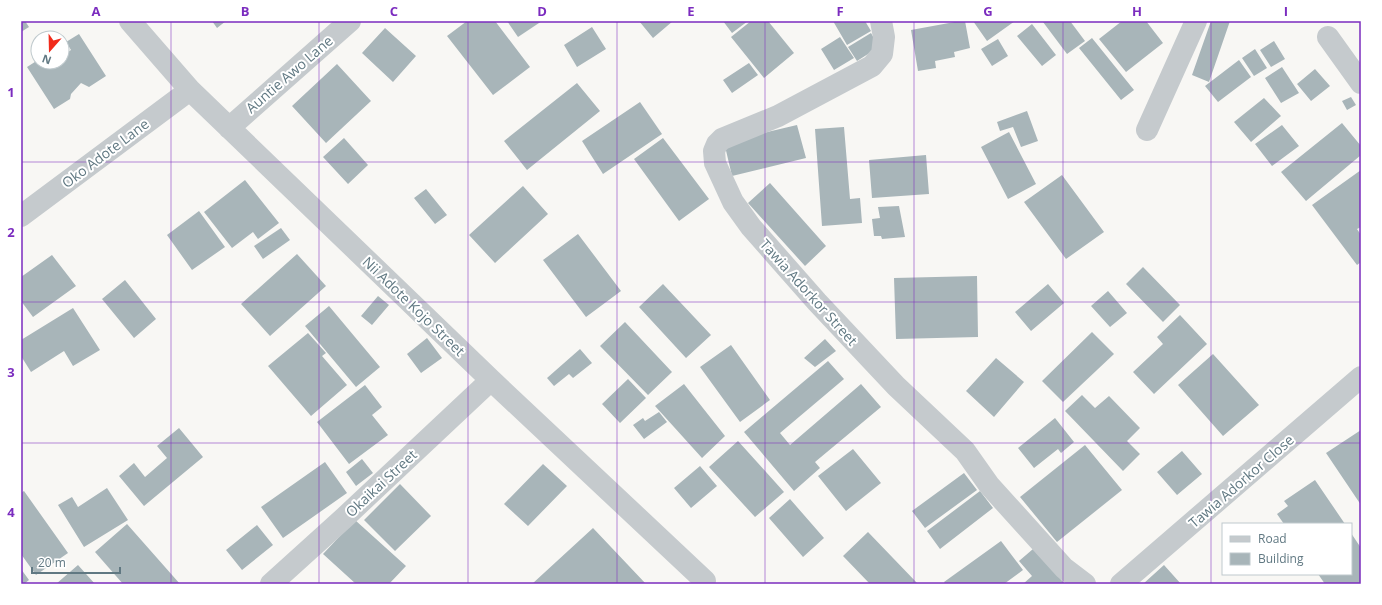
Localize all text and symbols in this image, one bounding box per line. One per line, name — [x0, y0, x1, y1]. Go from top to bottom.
text: A — [92, 2, 101, 20]
text: B — [241, 2, 250, 20]
text: C — [390, 2, 398, 20]
text: D — [537, 2, 547, 20]
text: E — [687, 2, 695, 20]
text: F — [836, 2, 844, 20]
text: G — [983, 2, 993, 20]
text: H — [1132, 2, 1142, 20]
text: I — [1284, 2, 1288, 20]
north arrow — [30, 30, 70, 70]
street label: Auntie Awo Lane — [242, 31, 337, 117]
text: N — [40, 51, 53, 68]
text: 1 — [7, 83, 15, 101]
street label: Oko Adote Lane — [58, 114, 152, 192]
text: 2 — [7, 223, 15, 241]
street label: Tawia Adorkor Street — [756, 235, 862, 349]
street label: Nii Adote Kojo Street — [359, 252, 469, 360]
text: 3 — [7, 363, 15, 381]
street label: Tawia Adorkor Close — [1184, 430, 1298, 532]
street label: Okaikai Street — [341, 445, 421, 521]
text: 4 — [7, 503, 15, 521]
legend — [1222, 523, 1352, 575]
text: Road — [1258, 530, 1287, 547]
scale bar — [32, 549, 120, 575]
text: Building — [1258, 550, 1304, 567]
text: 20 m — [38, 554, 66, 571]

